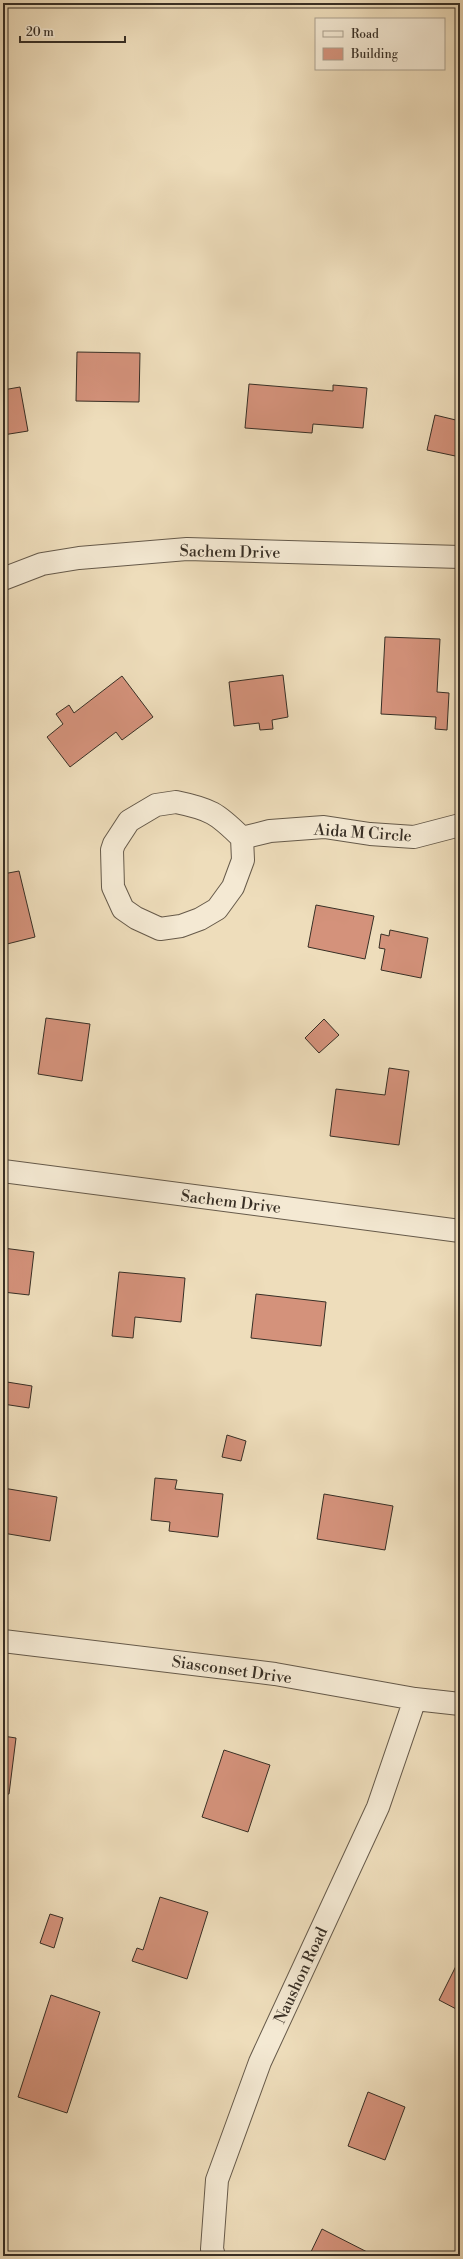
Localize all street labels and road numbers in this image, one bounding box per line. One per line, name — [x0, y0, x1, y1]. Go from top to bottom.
street label: Sachem Drive — [179, 541, 281, 563]
street label: Aida M Circle — [312, 820, 412, 846]
street label: Sachem Drive — [180, 1186, 282, 1218]
street label: Siasconset Drive — [171, 1652, 293, 1688]
street label: Naushon Road — [270, 1924, 332, 2027]

